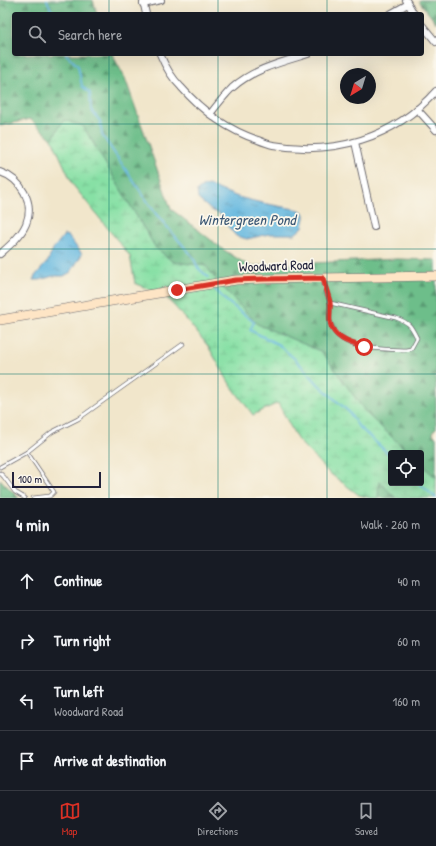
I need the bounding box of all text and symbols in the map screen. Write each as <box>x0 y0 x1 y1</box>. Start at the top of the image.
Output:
search box <box>12 12 424 56</box>
icon: search <box>26 23 48 45</box>
text: Search here <box>58 24 122 45</box>
north arrow <box>340 68 376 104</box>
water label: Wintergreen Pond <box>199 209 298 230</box>
street label: Woodward Road <box>239 254 314 276</box>
route end <box>168 281 186 299</box>
route start <box>355 338 373 356</box>
map controls <box>388 450 424 486</box>
button: locate <box>388 450 424 486</box>
scale bar <box>12 470 101 489</box>
text: 100 m <box>18 472 42 486</box>
text: 4 min <box>16 513 49 536</box>
text: Walk · 260 m <box>361 515 420 533</box>
icon: ahead <box>16 570 38 592</box>
text: Continue <box>54 570 102 591</box>
text: 40 m <box>397 572 420 590</box>
icon: right <box>16 630 38 652</box>
text: Turn right <box>54 630 110 651</box>
text: 60 m <box>397 632 420 650</box>
text: Turn left <box>54 681 104 702</box>
icon: left <box>16 690 38 712</box>
text: 160 m <box>392 692 420 710</box>
text: Woodward Road <box>54 702 123 720</box>
icon: arrive <box>16 750 38 772</box>
text: Arrive at destination <box>54 750 166 771</box>
tab: Map <box>59 800 81 838</box>
tab: Directions <box>198 800 238 838</box>
tab: Saved <box>355 800 377 838</box>

